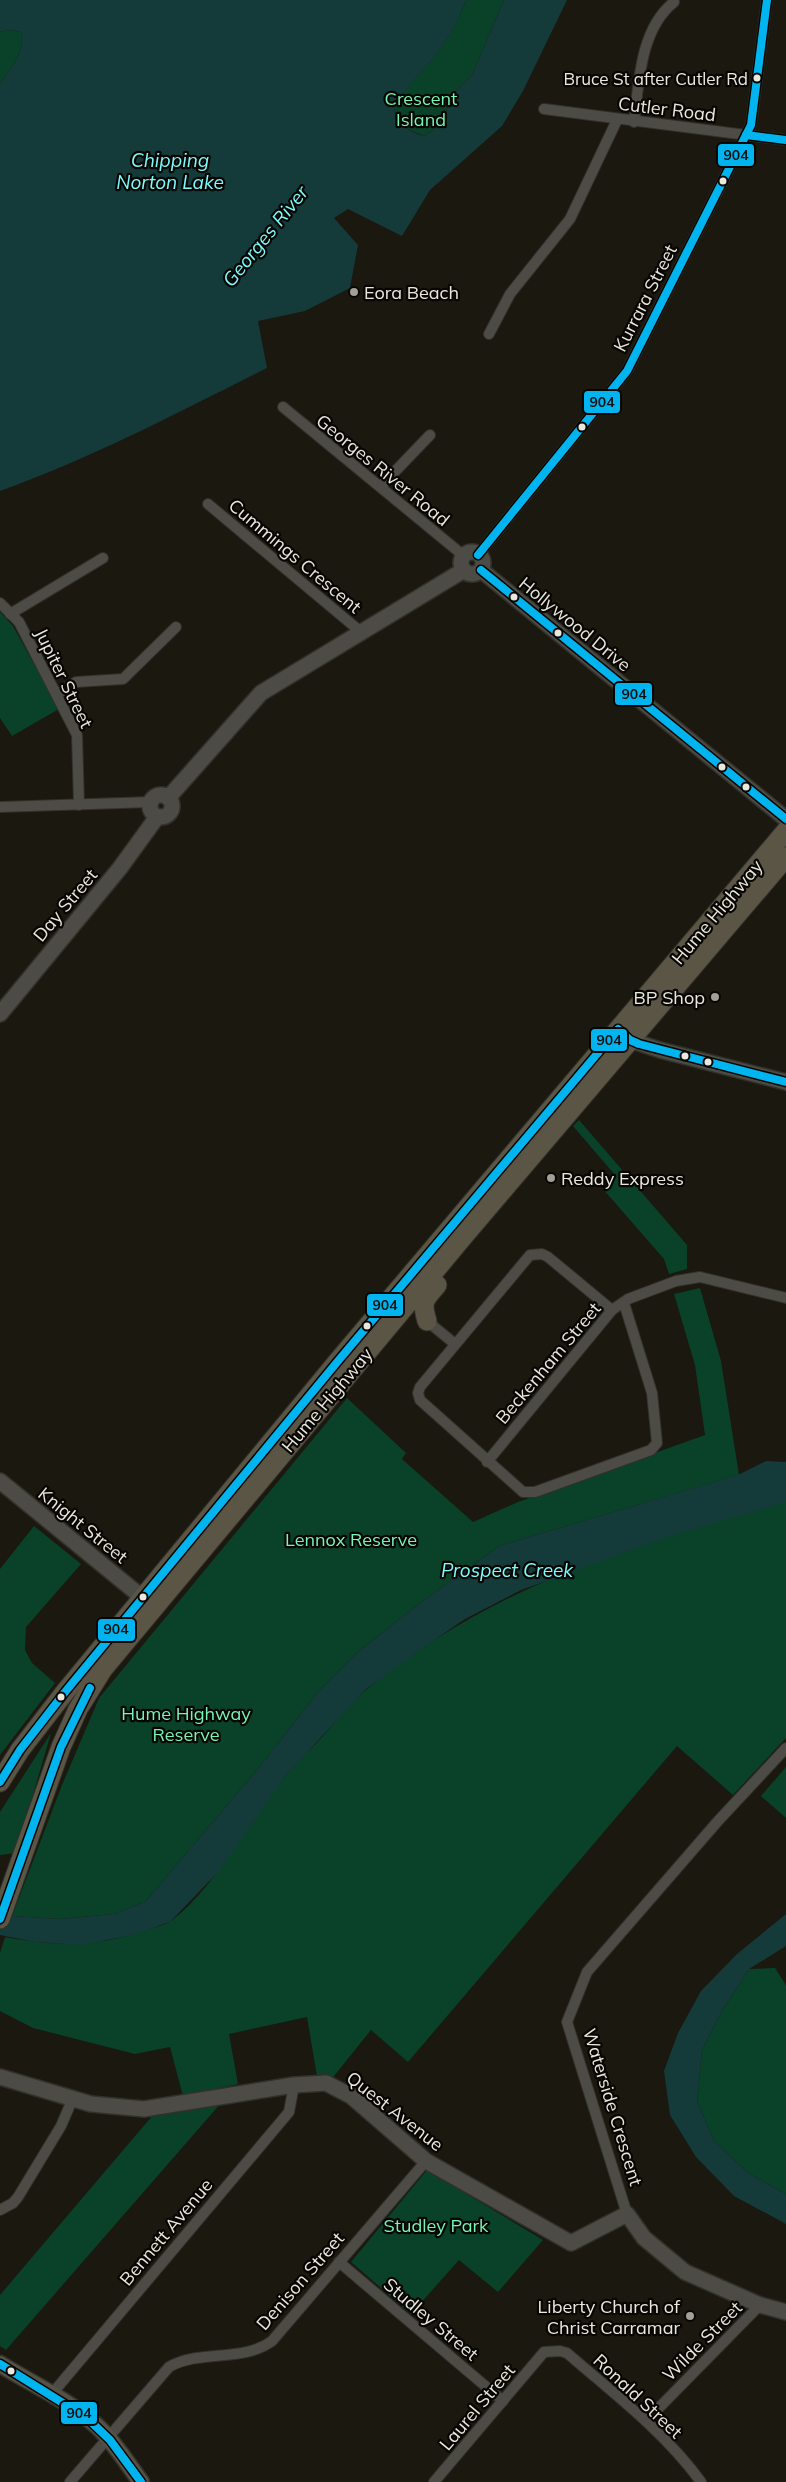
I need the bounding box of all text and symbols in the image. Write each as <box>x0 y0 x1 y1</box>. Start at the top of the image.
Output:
place label: Bruce St after Cutler Rd <box>563 68 748 89</box>
marker: Bruce St after Cutler Rd <box>752 73 762 83</box>
park label: Crescent Island <box>385 87 457 131</box>
street label: Cutler Road <box>617 92 717 126</box>
line badge: 904 <box>717 143 755 167</box>
text: 904 <box>723 146 749 164</box>
water label: Chipping Norton Lake <box>116 148 224 194</box>
unlabelled marker <box>718 176 728 186</box>
water label: Georges River <box>217 180 314 291</box>
street label: Kurrara Street <box>608 241 682 355</box>
place label: Eora Beach <box>364 281 459 304</box>
marker: Eora Beach <box>348 286 360 298</box>
line badge: 904 <box>583 390 621 414</box>
text: 904 <box>589 393 615 411</box>
street label: Georges River Road <box>312 409 454 531</box>
unlabelled marker <box>577 422 587 432</box>
street label: Cummings Crescent <box>224 494 366 618</box>
street label: Hollywood Drive <box>514 572 636 676</box>
unlabelled marker <box>509 592 519 602</box>
street label: Jupiter Street <box>30 624 98 732</box>
unlabelled marker <box>553 628 563 638</box>
line badge: 904 <box>614 682 653 706</box>
text: 904 <box>621 685 647 703</box>
unlabelled marker <box>717 762 727 772</box>
unlabelled marker <box>741 782 751 792</box>
street label: Hume Highway <box>667 855 768 969</box>
street label: Day Street <box>28 864 102 946</box>
place label: BP Shop <box>634 986 705 1009</box>
marker: BP Shop <box>709 991 721 1003</box>
line badge: 904 <box>590 1028 628 1052</box>
text: 904 <box>596 1031 622 1049</box>
unlabelled marker <box>680 1051 690 1061</box>
unlabelled marker <box>703 1057 713 1067</box>
place label: Reddy Express <box>561 1167 684 1190</box>
marker: Reddy Express <box>545 1172 557 1184</box>
line badge: 904 <box>366 1293 404 1317</box>
text: 904 <box>372 1296 398 1314</box>
street label: Beckenham Street <box>490 1297 606 1429</box>
unlabelled marker <box>362 1321 372 1331</box>
street label: Hume Highway <box>277 1343 378 1457</box>
street label: Knight Street <box>34 1482 132 1568</box>
park label: Lennox Reserve <box>285 1528 417 1551</box>
water label: Prospect Creek <box>441 1558 574 1582</box>
unlabelled marker <box>138 1592 148 1602</box>
line badge: 904 <box>97 1618 136 1642</box>
text: 904 <box>103 1620 129 1638</box>
unlabelled marker <box>56 1692 66 1702</box>
park label: Hume Highway Reserve <box>121 1702 251 1746</box>
street label: Waterside Crescent <box>578 2025 648 2189</box>
street label: Quest Avenue <box>342 2066 448 2156</box>
street label: Bennett Avenue <box>115 2174 217 2290</box>
park label: Studley Park <box>384 2214 489 2237</box>
street label: Denison Street <box>251 2227 349 2335</box>
street label: Studley Street <box>379 2273 483 2365</box>
place label: Liberty Church of Christ Carramar <box>538 2295 681 2339</box>
street label: Wilde Street <box>657 2296 747 2386</box>
marker: Liberty Church of Christ Carramar <box>684 2310 696 2322</box>
street label: Ronald Street <box>589 2349 687 2443</box>
street label: Laurel Street <box>434 2359 520 2455</box>
unlabelled marker <box>6 2366 16 2376</box>
line badge: 904 <box>60 2401 98 2425</box>
text: 904 <box>66 2404 92 2422</box>

